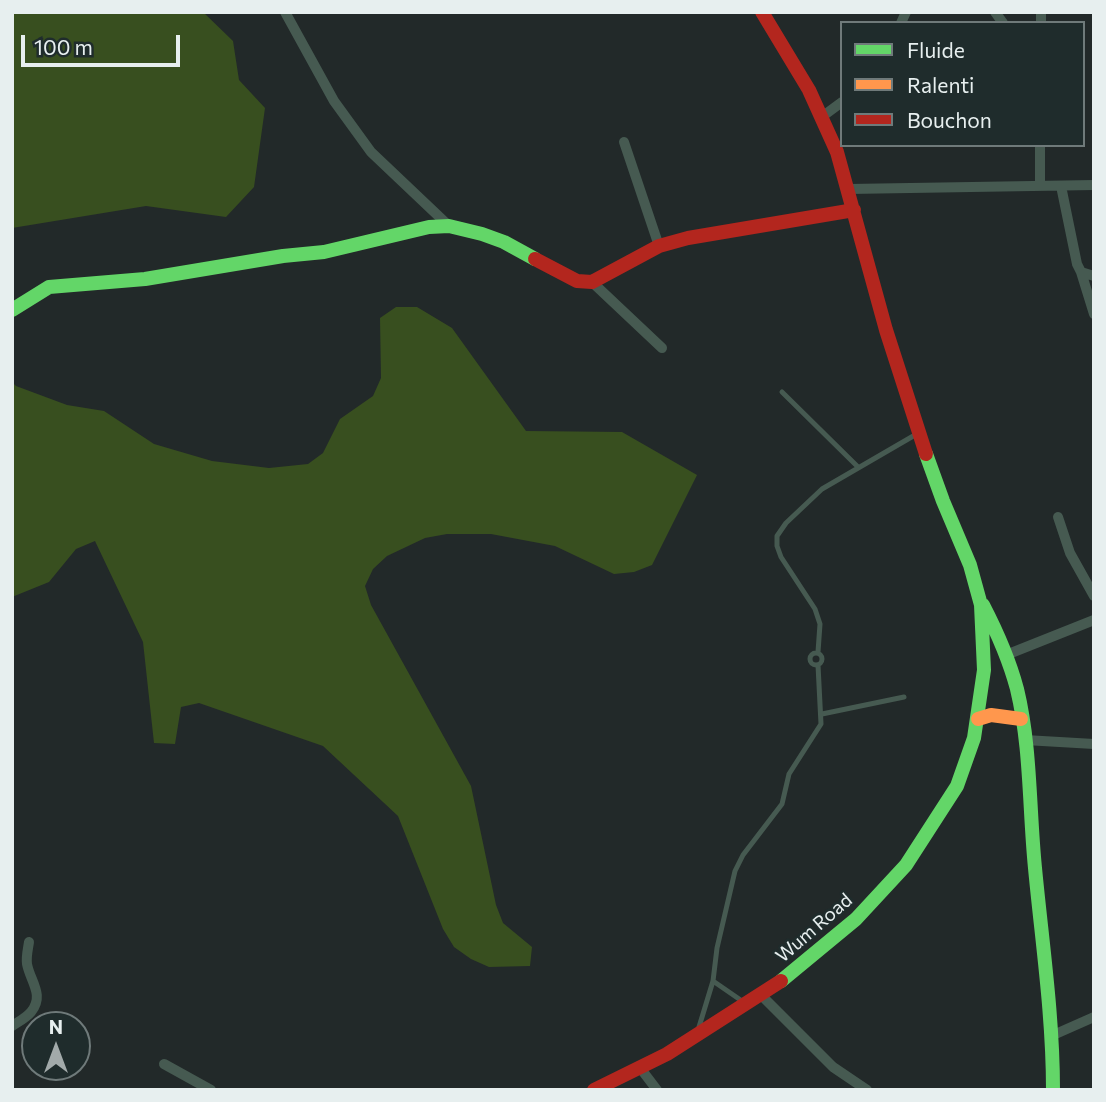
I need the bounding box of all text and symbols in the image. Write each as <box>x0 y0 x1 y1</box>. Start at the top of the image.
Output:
scale bar <box>24 21 184 65</box>
legend <box>840 21 1085 147</box>
text: 100 m <box>34 34 93 59</box>
text: Fluide <box>907 37 965 62</box>
text: Ralenti <box>907 72 974 97</box>
text: Bouchon <box>907 107 992 132</box>
street label: Wum Road <box>771 889 857 967</box>
north arrow <box>21 1011 91 1081</box>
text: N <box>49 1015 63 1038</box>

